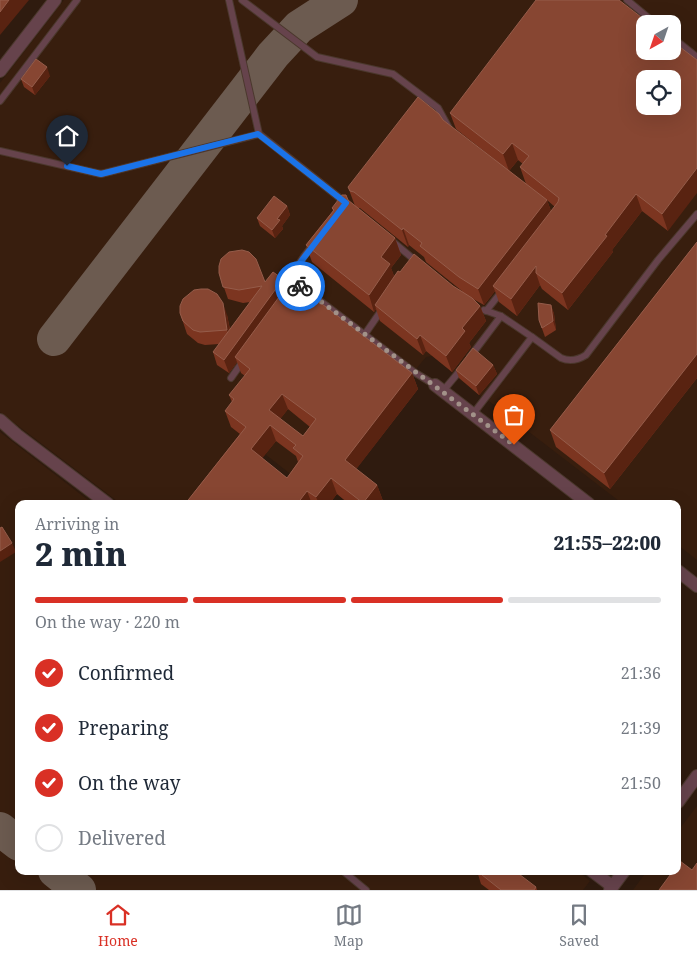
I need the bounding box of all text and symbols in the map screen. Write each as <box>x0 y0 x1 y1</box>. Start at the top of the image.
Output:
north arrow <box>636 15 681 60</box>
map controls <box>636 15 681 115</box>
button: locate <box>636 70 681 115</box>
pin <box>46 115 88 166</box>
icon: home <box>53 122 81 150</box>
courier <box>275 261 325 311</box>
icon: bike <box>286 272 314 300</box>
pin <box>493 394 535 445</box>
icon: bag <box>500 401 528 429</box>
text: Arriving in <box>35 513 119 535</box>
text: 21:55–22:00 <box>553 530 661 556</box>
text: 2 min <box>35 532 127 575</box>
text: On the way · 220 m <box>35 611 180 633</box>
icon: check <box>35 659 63 687</box>
text: Confirmed <box>78 660 174 686</box>
text: 21:36 <box>621 662 661 684</box>
icon: check <box>35 714 63 742</box>
text: Preparing <box>78 715 168 741</box>
text: 21:39 <box>621 717 661 739</box>
icon: check <box>35 769 63 797</box>
text: On the way <box>78 770 181 796</box>
text: 21:50 <box>621 772 661 794</box>
text: Delivered <box>78 825 166 851</box>
tab: Home <box>98 901 138 950</box>
tab: Map <box>334 901 363 950</box>
tab: Saved <box>559 901 599 950</box>

